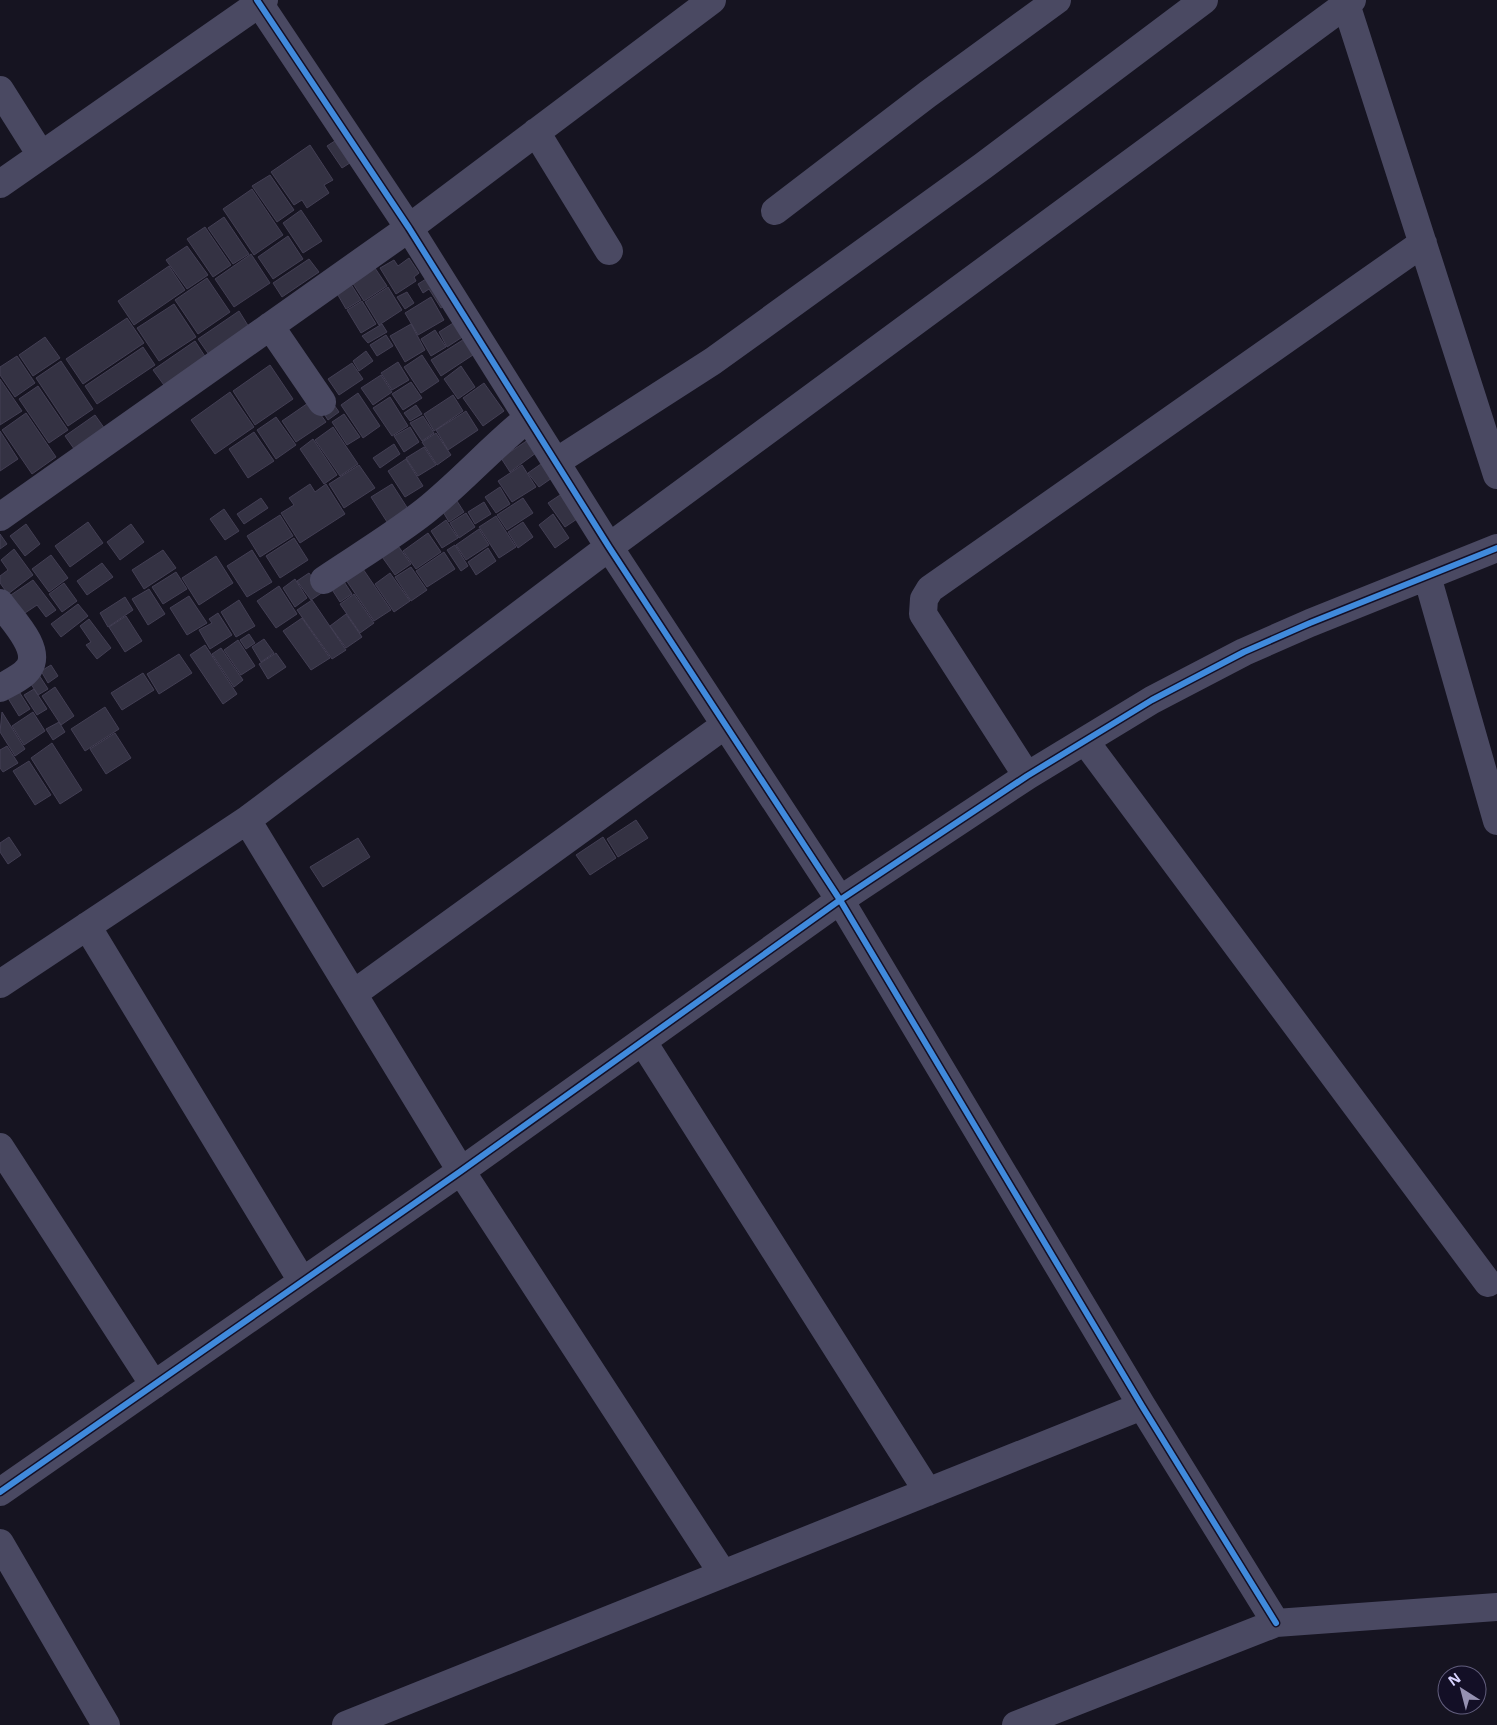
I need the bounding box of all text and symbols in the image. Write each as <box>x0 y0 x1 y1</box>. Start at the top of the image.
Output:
north arrow <box>1437 1665 1487 1715</box>
text: N <box>1444 1668 1464 1690</box>

